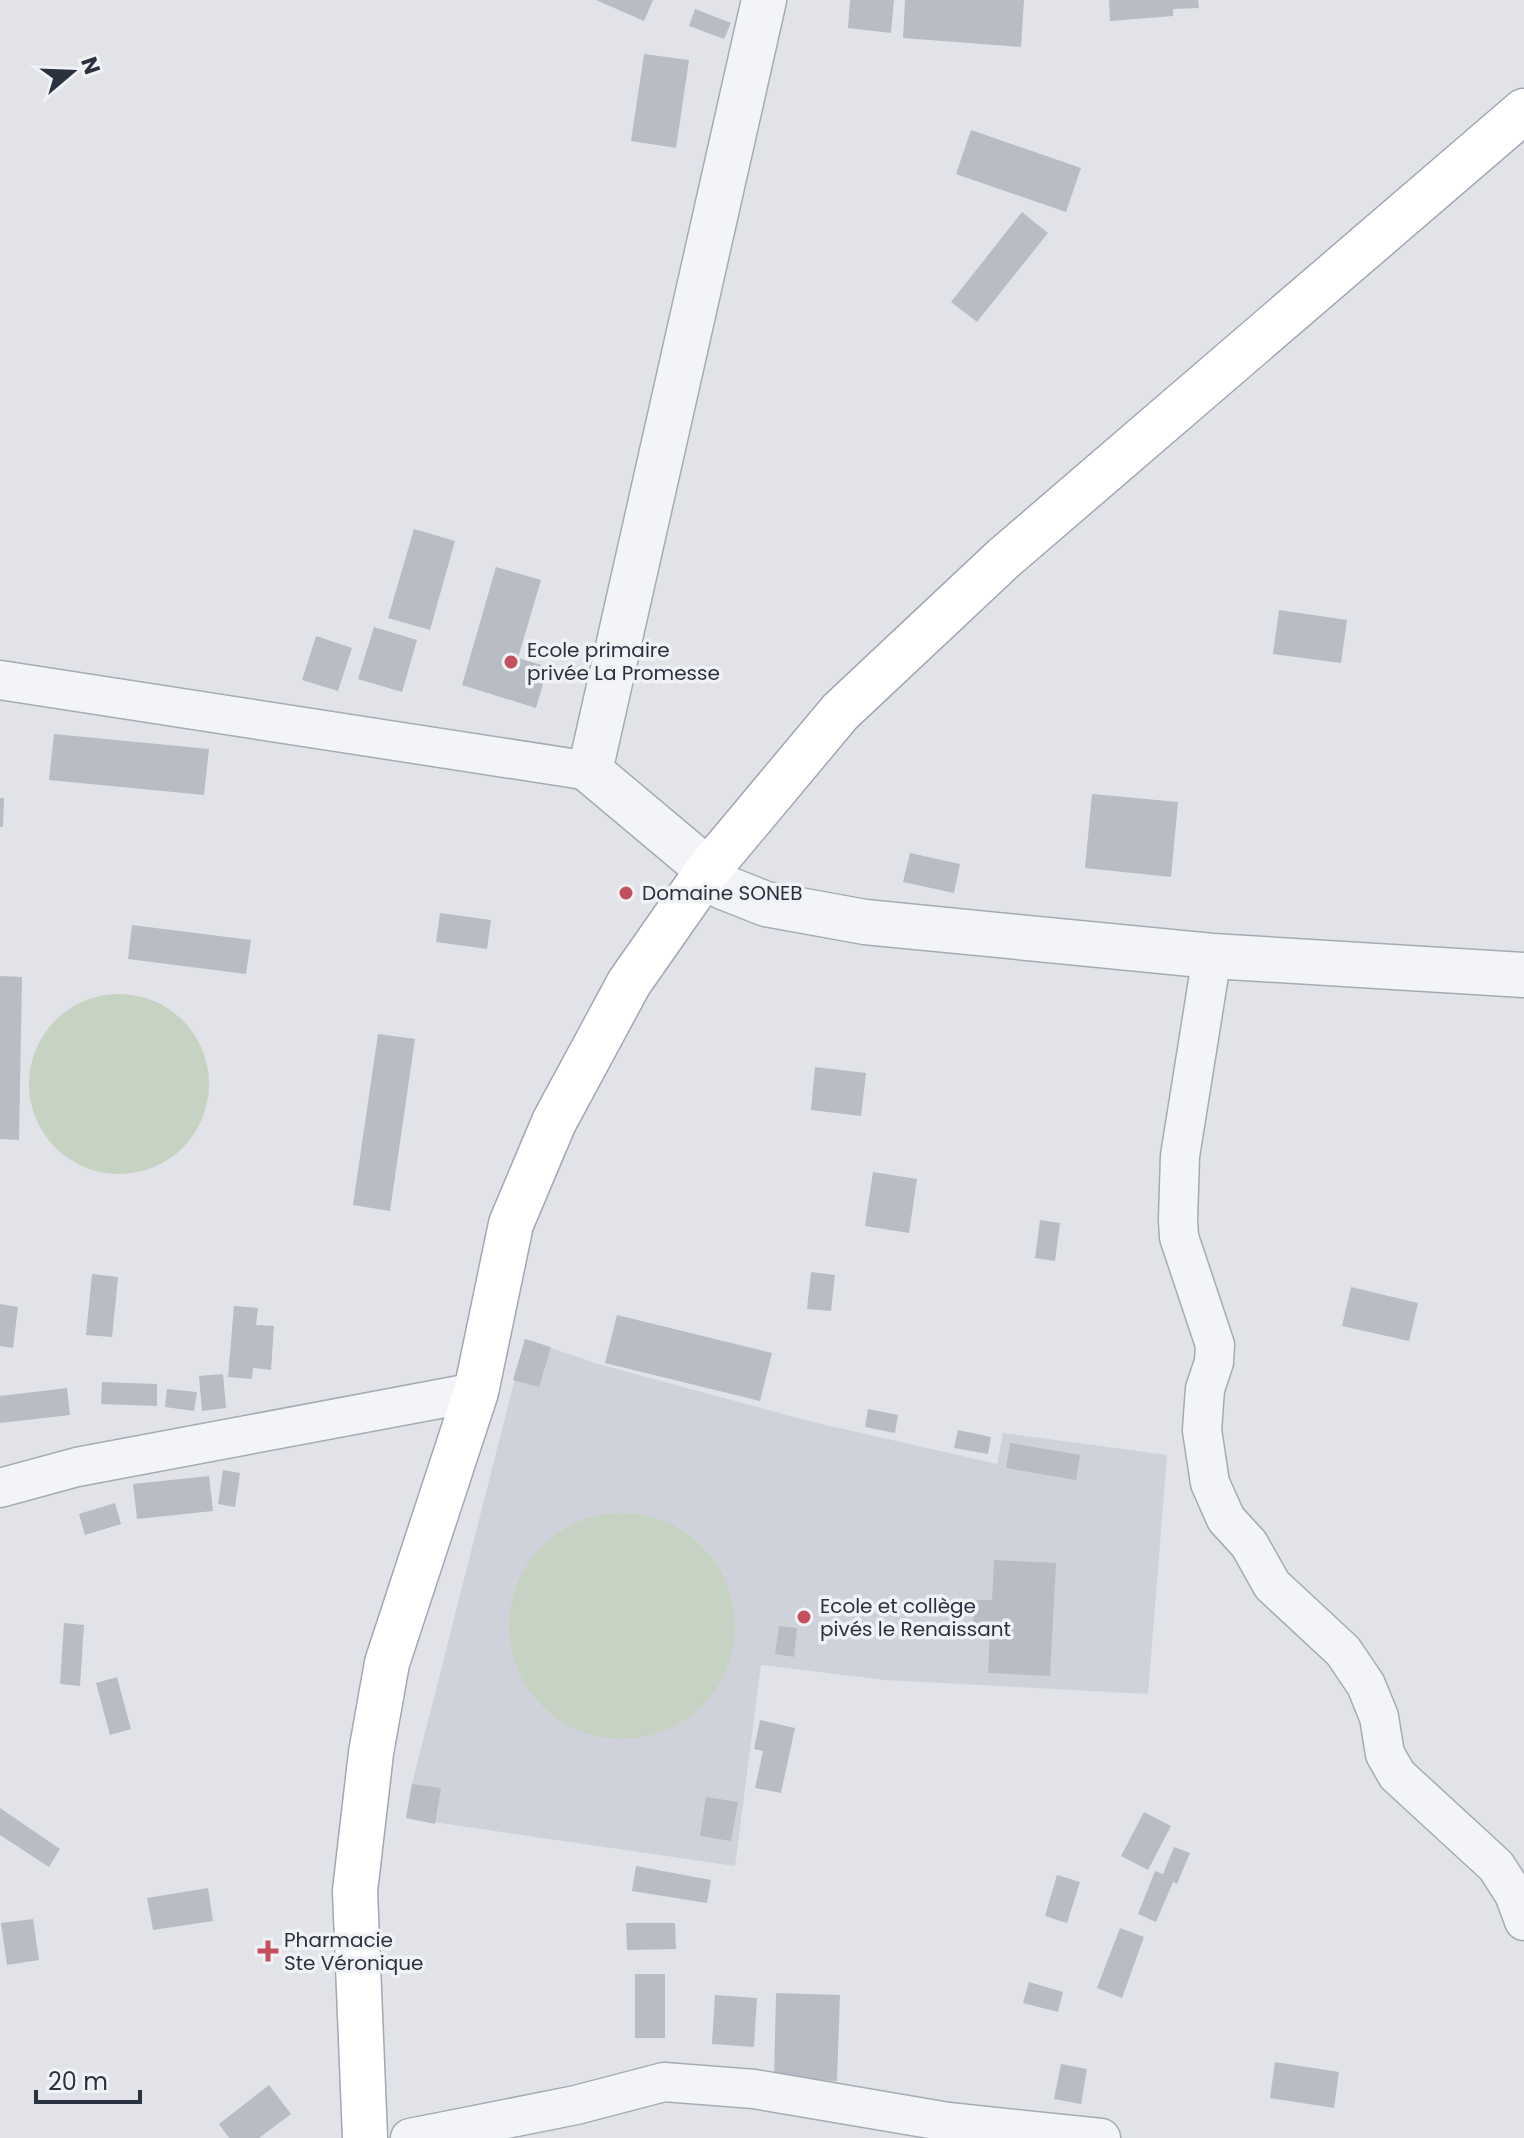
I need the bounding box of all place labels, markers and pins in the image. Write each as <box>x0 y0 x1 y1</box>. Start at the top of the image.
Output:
place label: Ecole primaire privée La Promesse <box>527 636 720 687</box>
marker: Ecole primaire privée La Promesse <box>502 653 520 671</box>
place label: Domaine SONEB <box>642 879 803 907</box>
marker: Domaine SONEB <box>617 884 635 902</box>
place label: Ecole et collège pivés le Renaissant <box>820 1592 1011 1643</box>
marker: Ecole et collège pivés le Renaissant <box>795 1608 813 1626</box>
place label: Pharmacie Ste Véronique <box>284 1926 423 1977</box>
marker: Pharmacie Ste Véronique <box>259 1942 277 1960</box>

